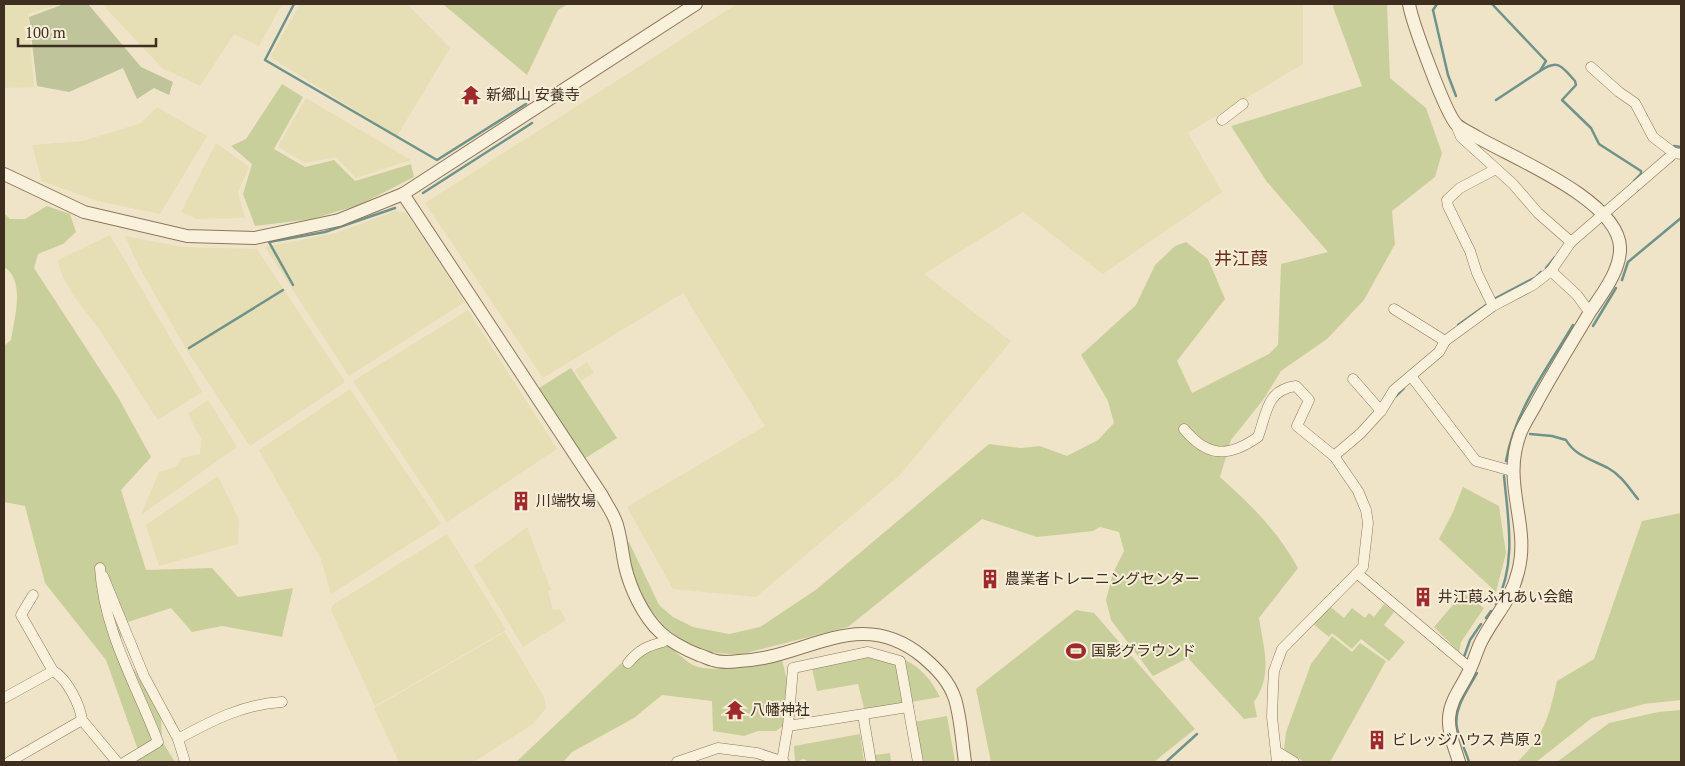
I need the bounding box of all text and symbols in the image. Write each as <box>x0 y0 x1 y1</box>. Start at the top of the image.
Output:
scale bar <box>18 15 155 47</box>
text: 100 m <box>25 22 66 42</box>
temple icon: 新郷山 安養寺 <box>460 84 482 106</box>
place label: 新郷山 安養寺 <box>486 84 580 104</box>
district label: 井江葭 <box>1214 246 1268 270</box>
building icon: 川端牧場 <box>510 490 532 512</box>
place label: 川端牧場 <box>536 490 596 510</box>
building icon: 農業者トレーニングセンター <box>979 568 1001 590</box>
place label: 農業者トレーニングセンター <box>1005 568 1200 588</box>
building icon: 井江葭ふれあい会館 <box>1412 586 1434 608</box>
place label: 井江葭ふれあい会館 <box>1438 586 1573 606</box>
sports icon: 国影グラウンド <box>1065 640 1087 662</box>
place label: 国影グラウンド <box>1091 640 1196 660</box>
temple icon: 八幡神社 <box>724 699 746 721</box>
place label: 八幡神社 <box>750 699 810 719</box>
building icon: ビレッジハウス 芦原 2 <box>1366 729 1388 751</box>
place label: ビレッジハウス 芦原 2 <box>1392 729 1541 749</box>

